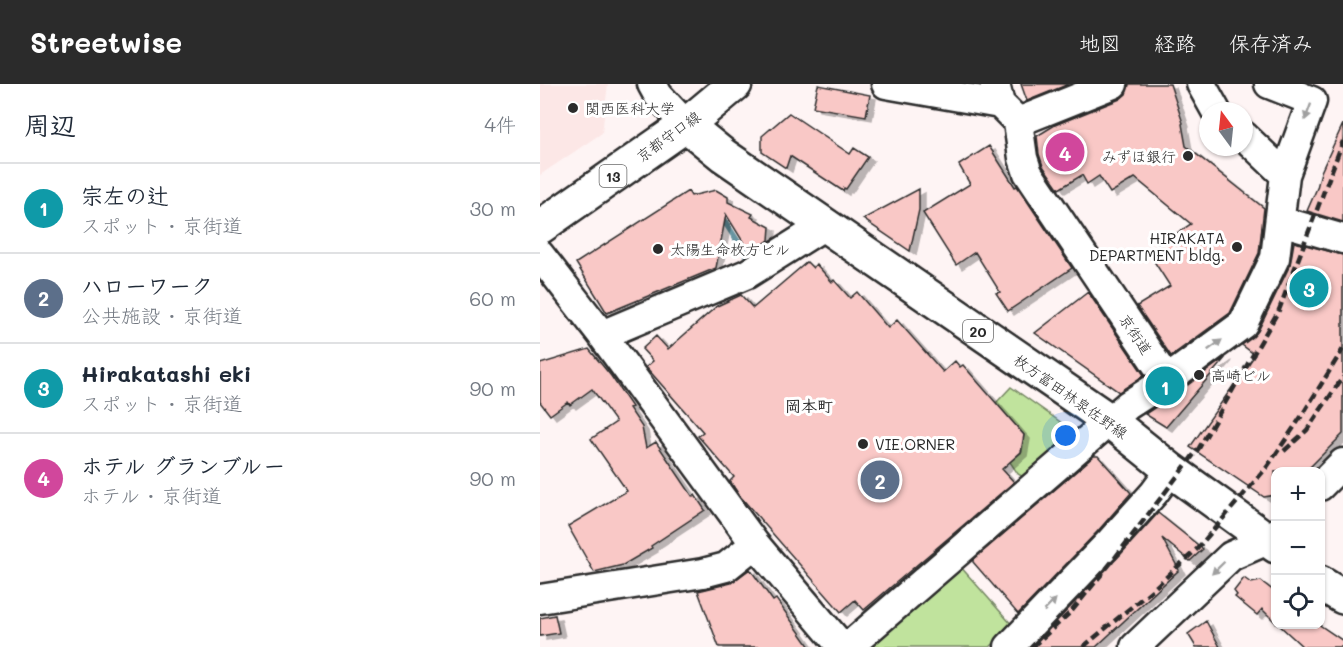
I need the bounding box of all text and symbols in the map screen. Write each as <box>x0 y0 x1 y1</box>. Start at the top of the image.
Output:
text: Streetwise <box>30 24 182 60</box>
text: 地図 <box>1079 29 1121 56</box>
text: 経路 <box>1154 29 1196 56</box>
text: 保存済み <box>1229 29 1313 56</box>
place label: 関西医科大学 <box>585 98 675 118</box>
marker: 関西医科大学 <box>566 101 580 115</box>
north arrow <box>1199 102 1253 156</box>
one-way arrow <box>1302 104 1312 122</box>
street label: 京都守口線 <box>632 106 704 166</box>
text: 周辺 <box>24 108 76 142</box>
text: 4件 <box>484 111 516 137</box>
pin: 4 <box>1046 130 1084 174</box>
place label: みずほ銀行 <box>1102 146 1176 166</box>
marker: みずほ銀行 <box>1181 149 1195 163</box>
road number: 13 <box>600 165 626 187</box>
text: 宗左の辻 <box>81 181 169 210</box>
text: 1 <box>39 195 48 221</box>
text: 30 m <box>470 195 516 221</box>
text: スポット · 京街道 <box>81 212 243 238</box>
place label: HIRAKATA DEPARTMENT bldg. <box>1089 228 1225 265</box>
place label: 太陽生命枚方ビル <box>670 239 790 259</box>
marker: HIRAKATA DEPARTMENT bldg. <box>1230 240 1244 254</box>
marker: 太陽生命枚方ビル <box>651 242 665 256</box>
pin: 3 <box>1290 266 1328 310</box>
text: ハローワーク <box>81 271 213 300</box>
text: 2 <box>38 285 49 311</box>
text: 60 m <box>469 285 516 311</box>
text: 公共施設 · 京街道 <box>81 302 243 328</box>
street label: 京街道 <box>1115 310 1157 358</box>
road number: 20 <box>963 320 993 342</box>
one-way arrow <box>1206 339 1222 351</box>
street label: 枚方富田林泉佐野線 <box>1010 349 1132 443</box>
text: Hirakatashi eki <box>81 359 251 388</box>
pin: 1 <box>1146 364 1184 408</box>
place label: 高崎ビル <box>1211 365 1271 385</box>
marker: 高崎ビル <box>1192 368 1206 382</box>
text: 3 <box>38 375 50 401</box>
text: 90 m <box>470 375 516 401</box>
text: スポット · 京街道 <box>81 390 243 416</box>
district label: 岡本町 <box>785 395 833 416</box>
your location <box>1051 421 1080 450</box>
place label: VIE.ORNER <box>875 434 955 454</box>
marker: VIE.ORNER <box>856 437 870 451</box>
text: ホテル グランブルー <box>81 451 285 480</box>
pin: 2 <box>860 458 900 502</box>
text: 4 <box>37 465 50 491</box>
text: 90 m <box>470 465 516 491</box>
map controls <box>1271 467 1325 629</box>
button: + <box>1271 467 1325 521</box>
text: ホテル · 京街道 <box>81 482 222 508</box>
button: − <box>1271 521 1325 575</box>
one-way arrow <box>1211 561 1226 574</box>
button: locate <box>1271 575 1325 629</box>
one-way arrow <box>1042 598 1056 612</box>

